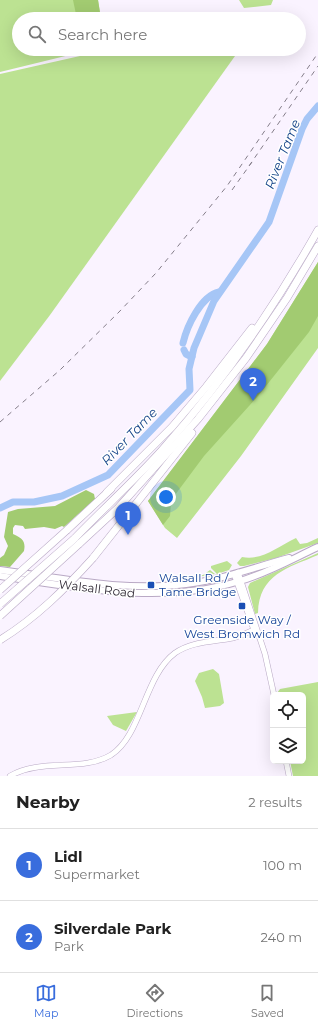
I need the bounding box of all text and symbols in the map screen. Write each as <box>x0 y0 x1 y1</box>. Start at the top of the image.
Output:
search box <box>12 12 306 56</box>
icon: search <box>26 23 48 45</box>
text: Search here <box>58 25 147 44</box>
water label: River Tame <box>261 117 303 191</box>
pin: 2 <box>240 368 266 401</box>
water label: River Tame <box>98 404 160 468</box>
your location <box>156 487 176 507</box>
pin: 1 <box>115 502 141 535</box>
place label: Walsall Rd / Tame Bridge <box>159 570 236 599</box>
street label: Walsall Road <box>58 576 136 601</box>
marker: Walsall Rd / Tame Bridge <box>146 580 156 590</box>
marker: Greenside Way / West Bromwich Rd <box>237 601 247 611</box>
place label: Greenside Way / West Bromwich Rd <box>184 612 300 641</box>
map controls <box>270 692 306 764</box>
button: locate <box>270 692 306 728</box>
button: layers <box>270 728 306 764</box>
text: Nearby <box>16 792 80 812</box>
text: 2 results <box>248 794 302 810</box>
text: Lidl <box>54 847 82 866</box>
text: 1 <box>26 857 32 873</box>
text: 100 m <box>263 857 302 873</box>
text: Supermarket <box>54 866 140 882</box>
text: Silverdale Park <box>54 919 171 938</box>
text: 2 <box>25 929 33 945</box>
text: 240 m <box>261 929 302 945</box>
text: Park <box>54 938 84 954</box>
tab: Map <box>34 982 58 1020</box>
tab: Directions <box>127 982 183 1020</box>
tab: Saved <box>251 982 284 1020</box>

